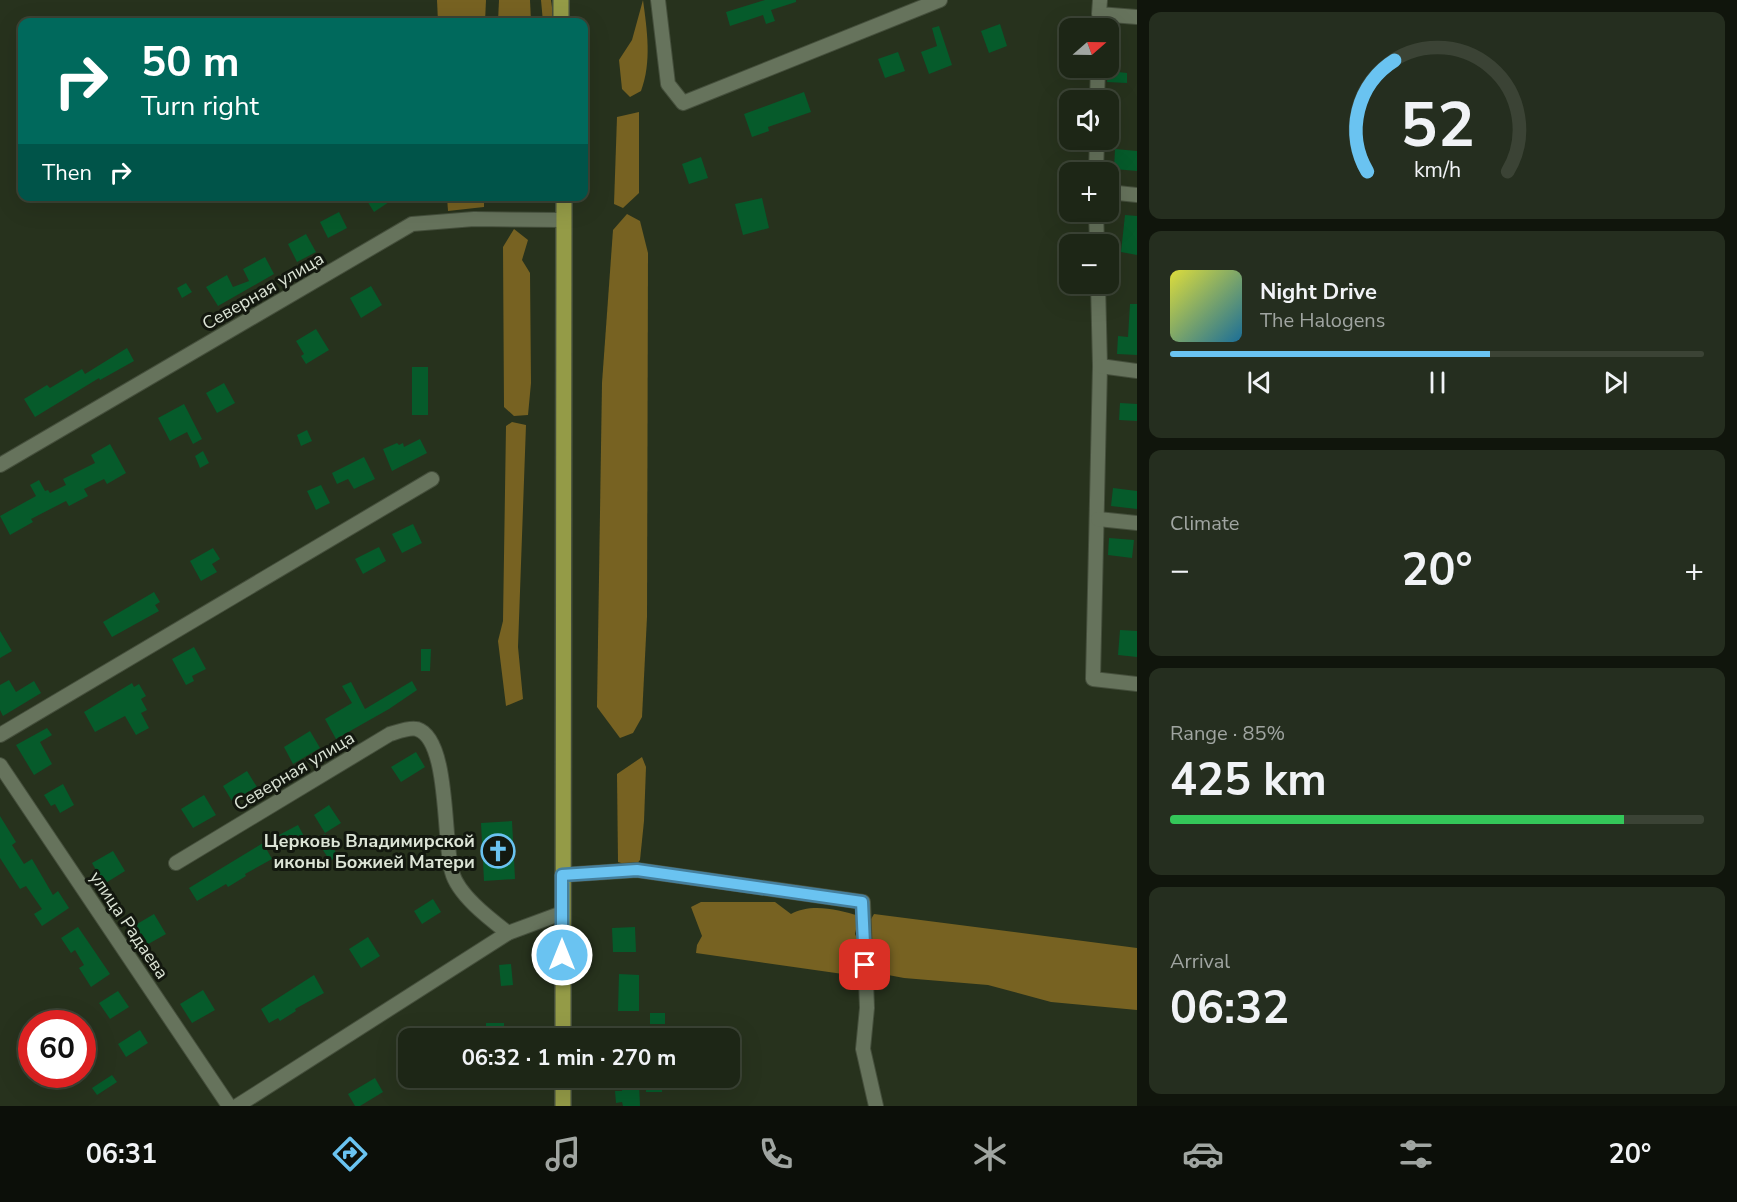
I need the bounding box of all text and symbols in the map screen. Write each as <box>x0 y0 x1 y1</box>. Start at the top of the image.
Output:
north arrow <box>1059 18 1119 78</box>
map controls <box>1059 18 1119 294</box>
text: 50 m <box>141 34 240 91</box>
icon: right <box>42 42 120 120</box>
text: 52 <box>1400 84 1474 169</box>
text: Turn right <box>141 88 259 125</box>
button: sound <box>1059 90 1119 150</box>
icon: right <box>104 156 137 189</box>
text: km/h <box>1413 156 1461 186</box>
text: Then <box>42 158 92 188</box>
button: + <box>1059 162 1119 222</box>
button: − <box>1059 234 1119 294</box>
street label: Северная улица <box>198 246 328 336</box>
text: Night Drive <box>1260 277 1377 307</box>
text: The Halogens <box>1260 307 1385 334</box>
icon: previous <box>1243 366 1276 399</box>
icon: pause <box>1421 366 1454 399</box>
icon: next <box>1599 366 1632 399</box>
text: Climate <box>1170 510 1239 537</box>
text: 20° <box>1401 540 1473 601</box>
text: − <box>1170 548 1190 593</box>
text: + <box>1684 548 1704 593</box>
text: Range · 85% <box>1170 720 1285 747</box>
street label: Северная улица <box>229 725 359 817</box>
text: 425 km <box>1170 750 1327 811</box>
place label: Церковь Владимирской иконы Божией Матери <box>264 829 475 874</box>
church icon: Церковь Владимирской иконы Божией Матери <box>480 833 516 869</box>
street label: улица Радаева <box>84 866 174 984</box>
position arrow <box>530 923 594 987</box>
pin <box>839 939 890 990</box>
icon: arrive <box>848 948 881 981</box>
text: Arrival <box>1170 948 1230 975</box>
text: 06:32 <box>1170 978 1289 1039</box>
speed limit sign: 60 <box>18 1010 96 1088</box>
text: 06:32 · 1 min · 270 m <box>462 1043 676 1073</box>
icon: directions <box>329 1133 371 1175</box>
icon: music <box>542 1133 584 1175</box>
icon: phone <box>755 1133 797 1175</box>
icon: climate <box>969 1133 1011 1175</box>
icon: car <box>1182 1133 1224 1175</box>
icon: filters <box>1395 1133 1437 1175</box>
text: 06:31 <box>86 1136 157 1173</box>
text: 20° <box>1609 1136 1651 1173</box>

